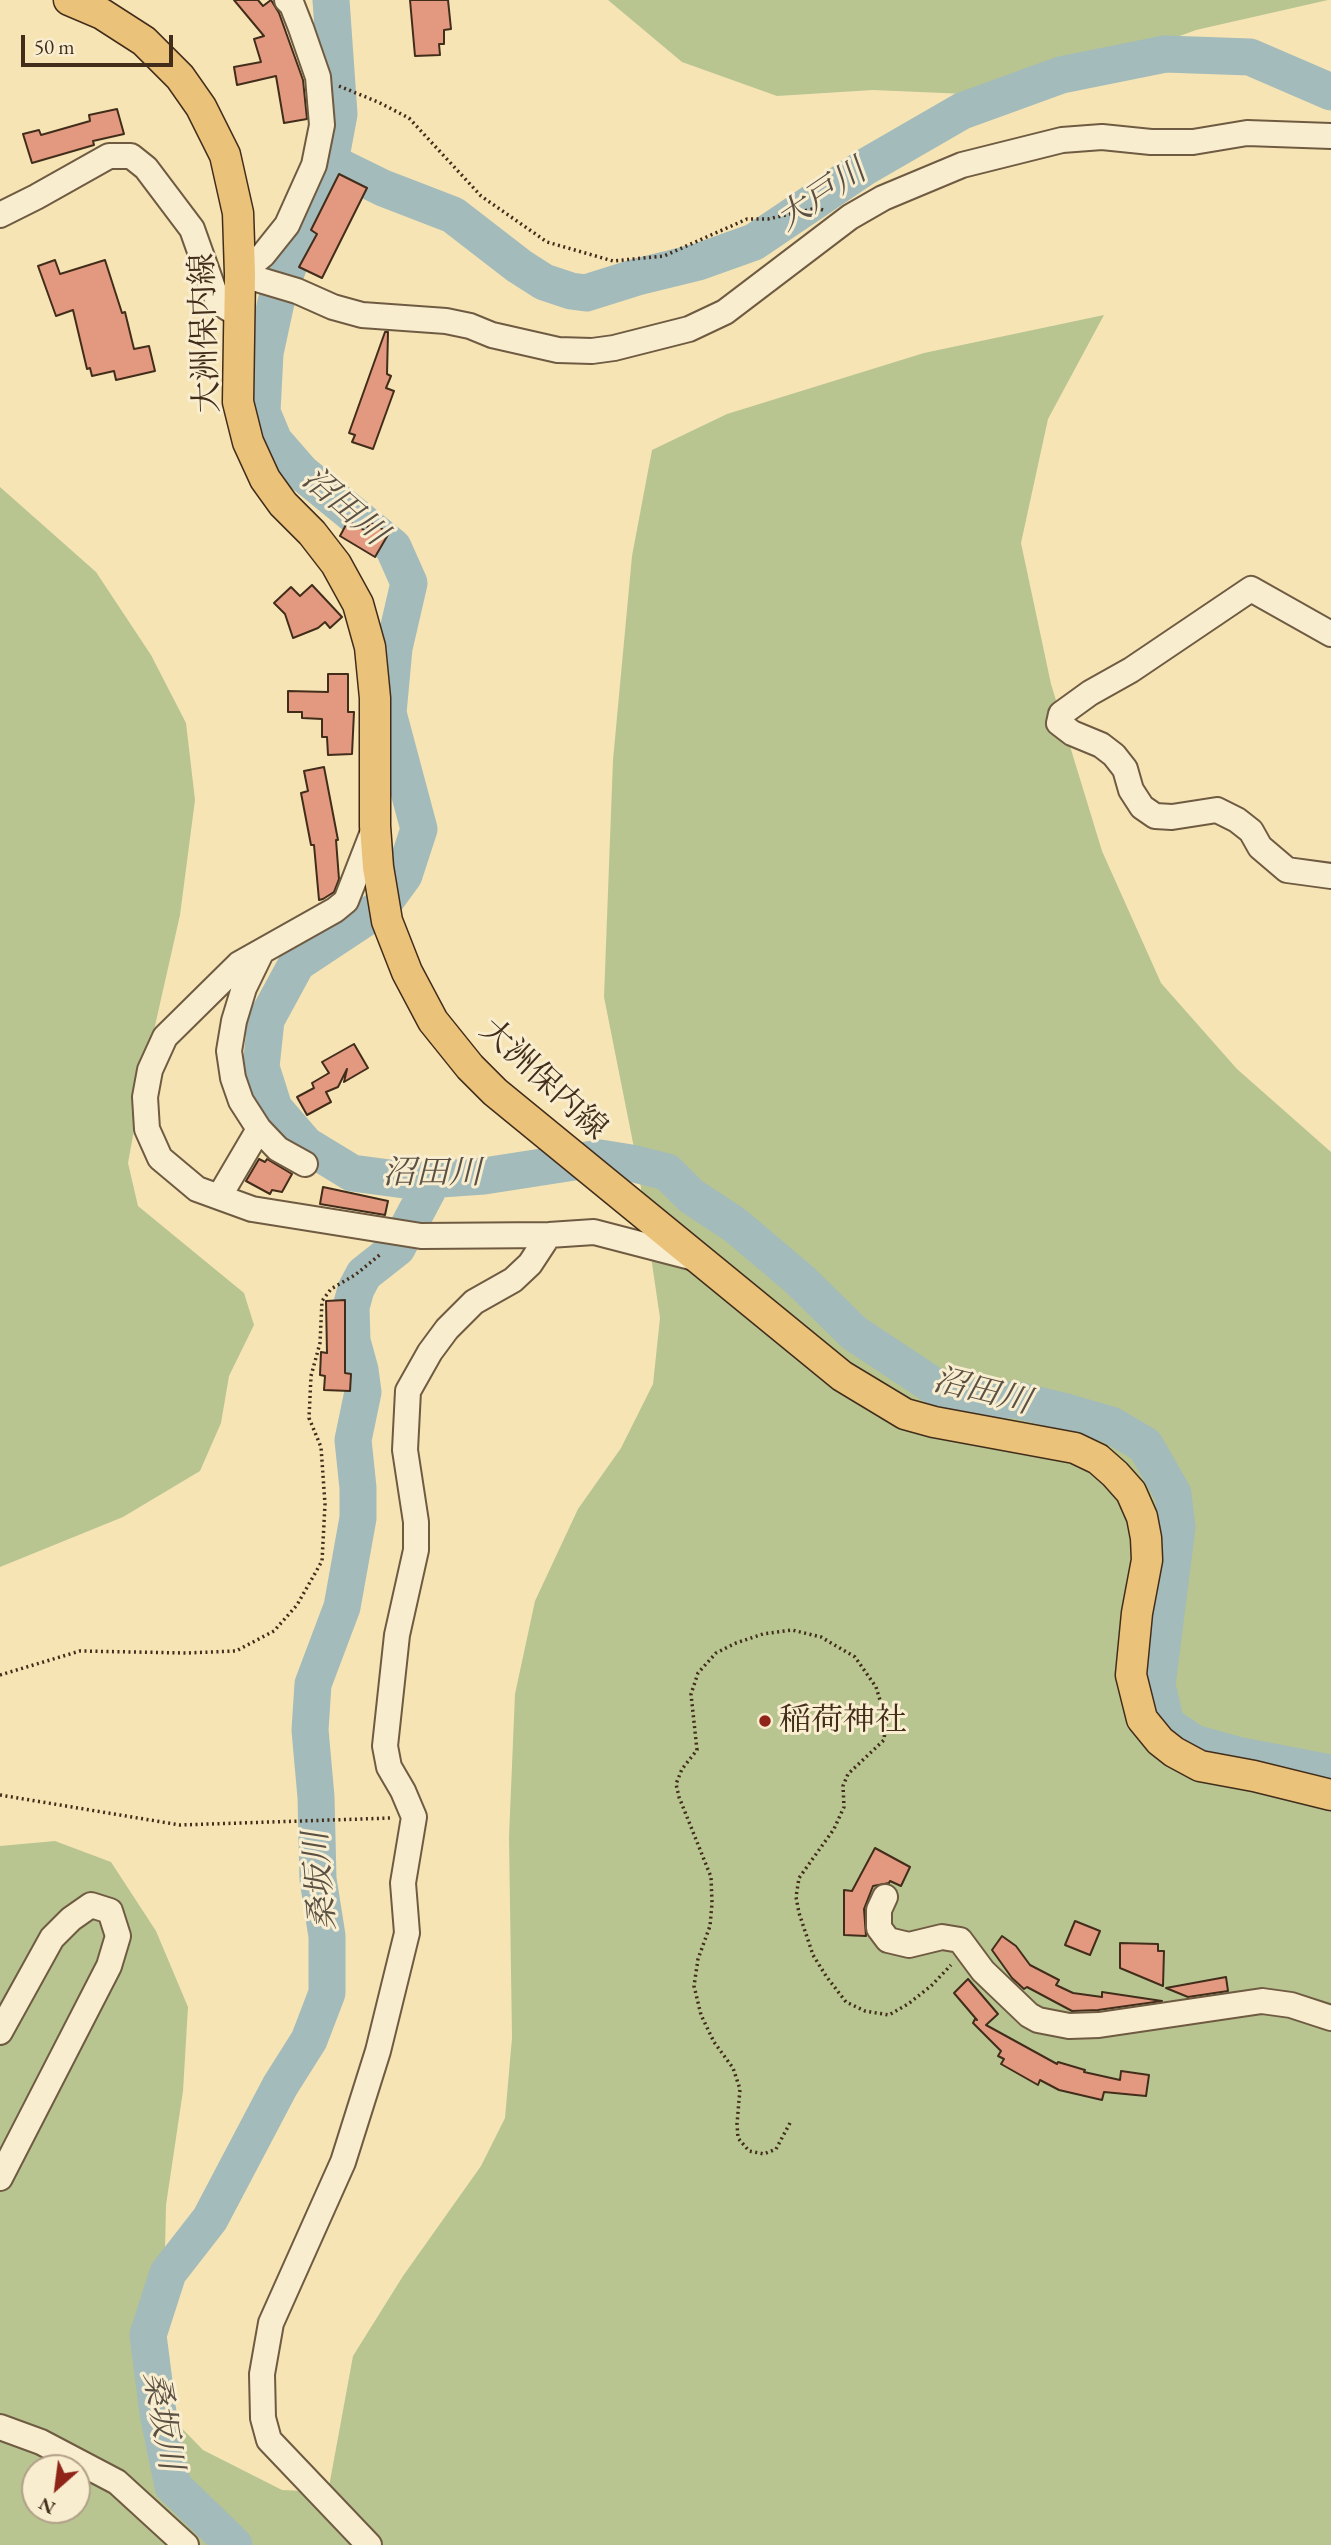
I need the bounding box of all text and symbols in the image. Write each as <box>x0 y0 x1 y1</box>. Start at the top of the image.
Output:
scale bar <box>24 21 177 65</box>
text: 50 m <box>34 33 75 60</box>
water label: 大戸川 <box>770 152 874 240</box>
street label: 大洲保内線 <box>184 252 228 414</box>
water label: 沼田川 <box>294 460 394 554</box>
street label: 大洲保内線 <box>471 1011 615 1149</box>
water label: 沼田川 <box>383 1154 481 1194</box>
water label: 沼田川 <box>929 1361 1035 1423</box>
place label: 稲荷神社 <box>779 1702 907 1740</box>
marker: 稲荷神社 <box>757 1713 773 1729</box>
water label: 桑坂川 <box>297 1830 345 1932</box>
water label: 桑坂川 <box>134 2369 190 2473</box>
north arrow <box>21 2454 91 2524</box>
text: N <box>34 2492 60 2521</box>

